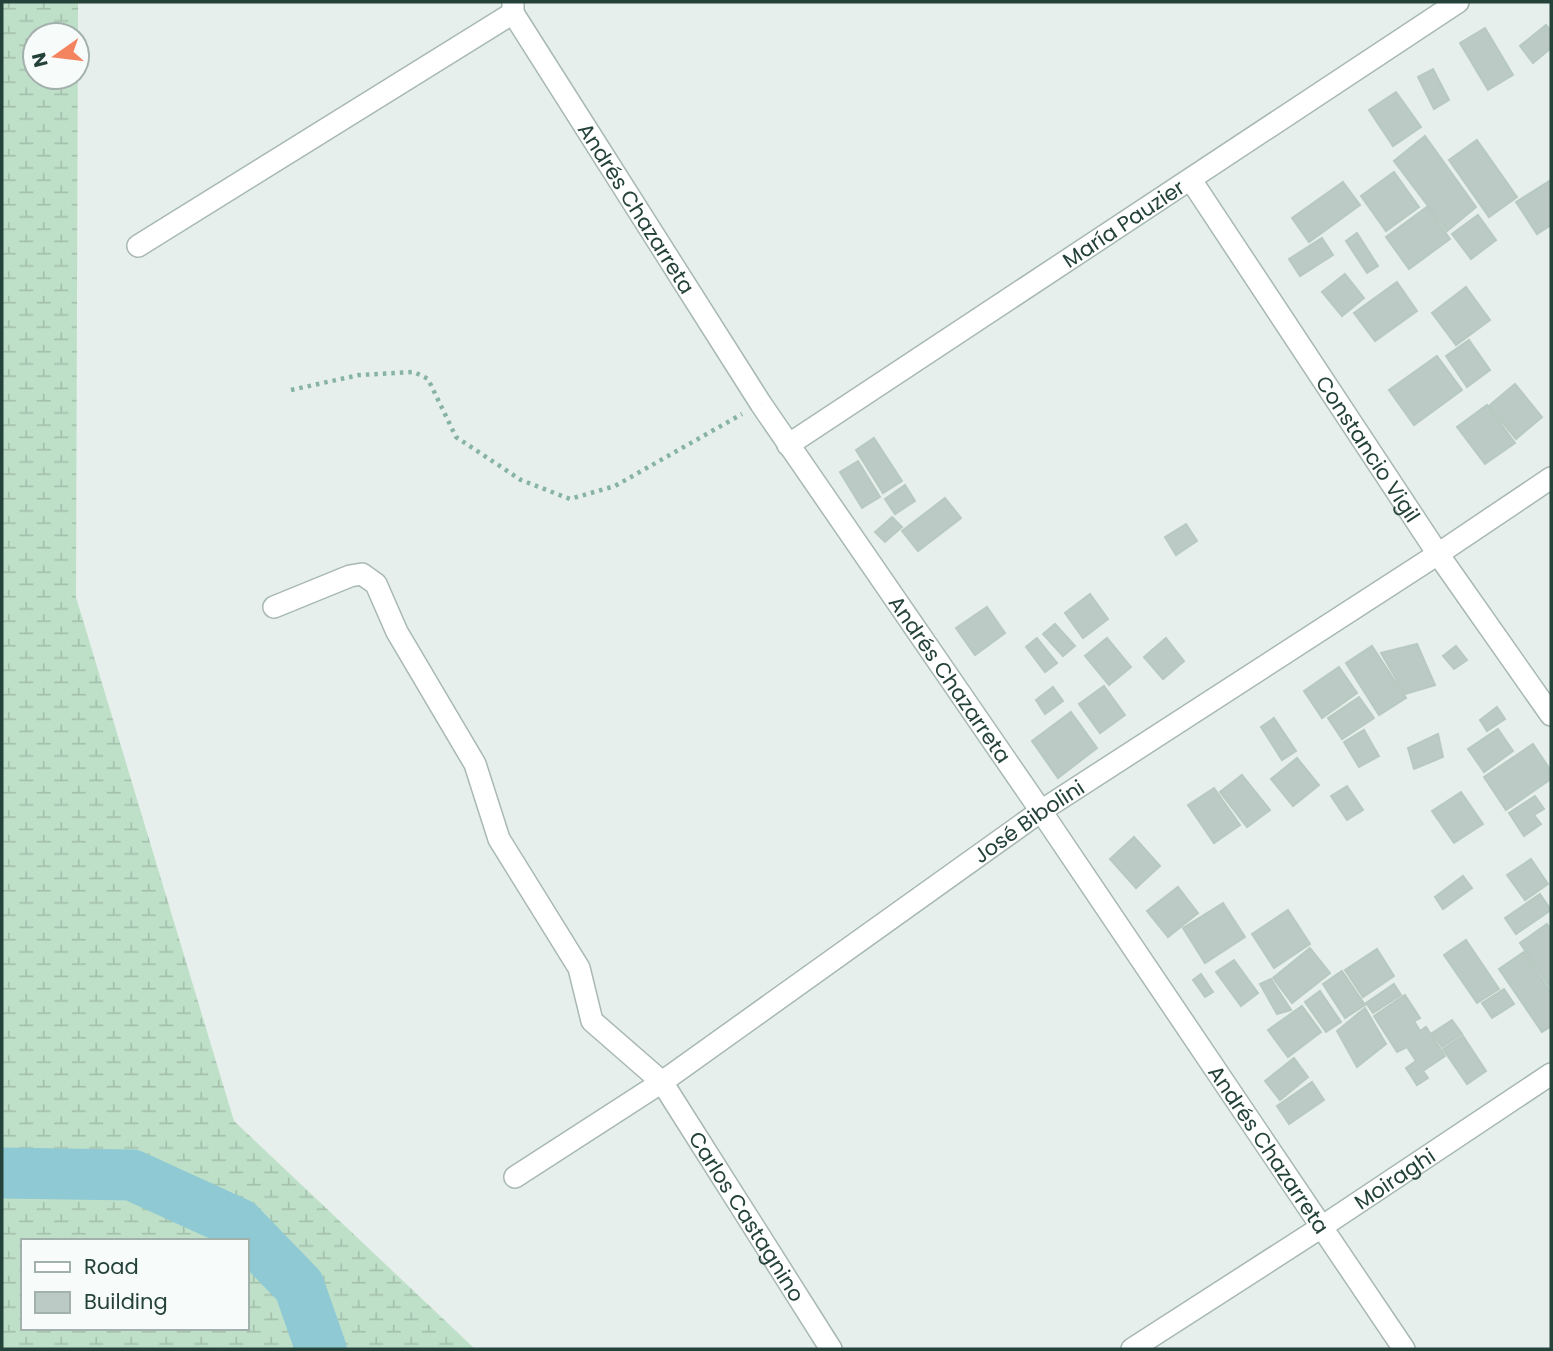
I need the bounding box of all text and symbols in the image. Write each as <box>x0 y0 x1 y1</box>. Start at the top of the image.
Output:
north arrow <box>21 21 91 91</box>
text: N <box>25 50 55 70</box>
street label: Andrés Chazarreta <box>572 117 702 299</box>
street label: María Pauzier <box>1057 172 1190 274</box>
street label: Constancio Vigil <box>1309 370 1427 528</box>
street label: Andrés Chazarreta <box>882 590 1018 769</box>
street label: José Bibolini <box>967 772 1090 870</box>
street label: Andrés Chazarreta <box>1202 1059 1336 1239</box>
street label: Carlos Castagnino <box>682 1125 812 1307</box>
street label: Moiraghi <box>1348 1141 1441 1216</box>
legend <box>21 1239 248 1330</box>
text: Road <box>84 1252 139 1281</box>
text: Building <box>84 1287 168 1316</box>

